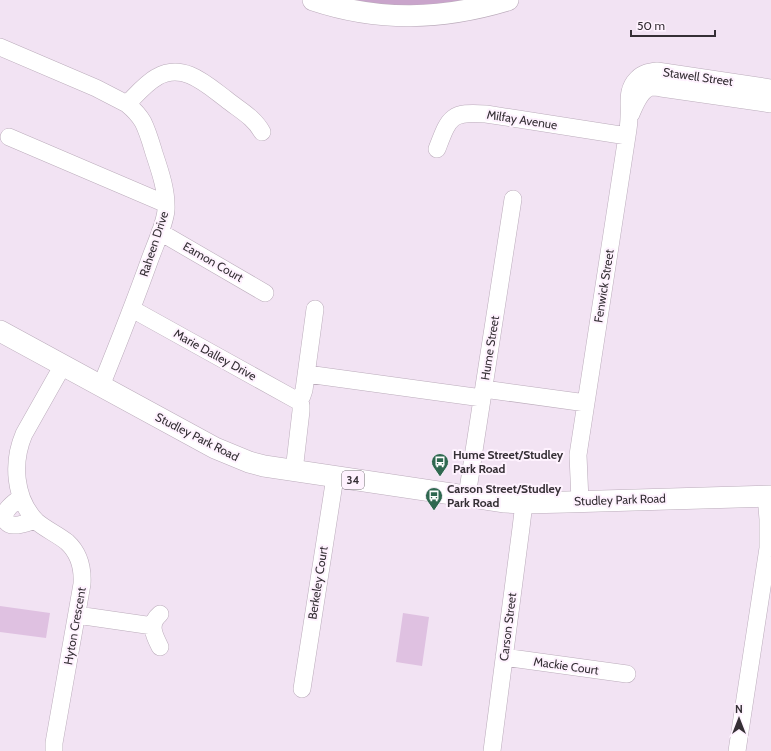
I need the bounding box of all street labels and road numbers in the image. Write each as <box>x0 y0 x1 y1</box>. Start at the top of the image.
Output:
street label: Stawell Street <box>662 64 734 89</box>
street label: Milfay Avenue <box>486 107 558 132</box>
street label: Raheen Drive <box>136 209 171 279</box>
street label: Eamon Court <box>181 238 246 285</box>
street label: Fenwick Street <box>590 248 617 324</box>
street label: Hume Street <box>477 315 502 381</box>
street label: Marie Dalley Drive <box>171 326 259 384</box>
street label: Studley Park Road <box>153 409 242 464</box>
road number: 34 <box>342 471 364 489</box>
street label: Studley Park Road <box>574 490 666 509</box>
street label: Berkeley Court <box>304 545 331 621</box>
street label: Hyton Crescent <box>60 586 89 666</box>
street label: Carson Street <box>496 592 519 662</box>
street label: Mackie Court <box>533 654 600 677</box>

